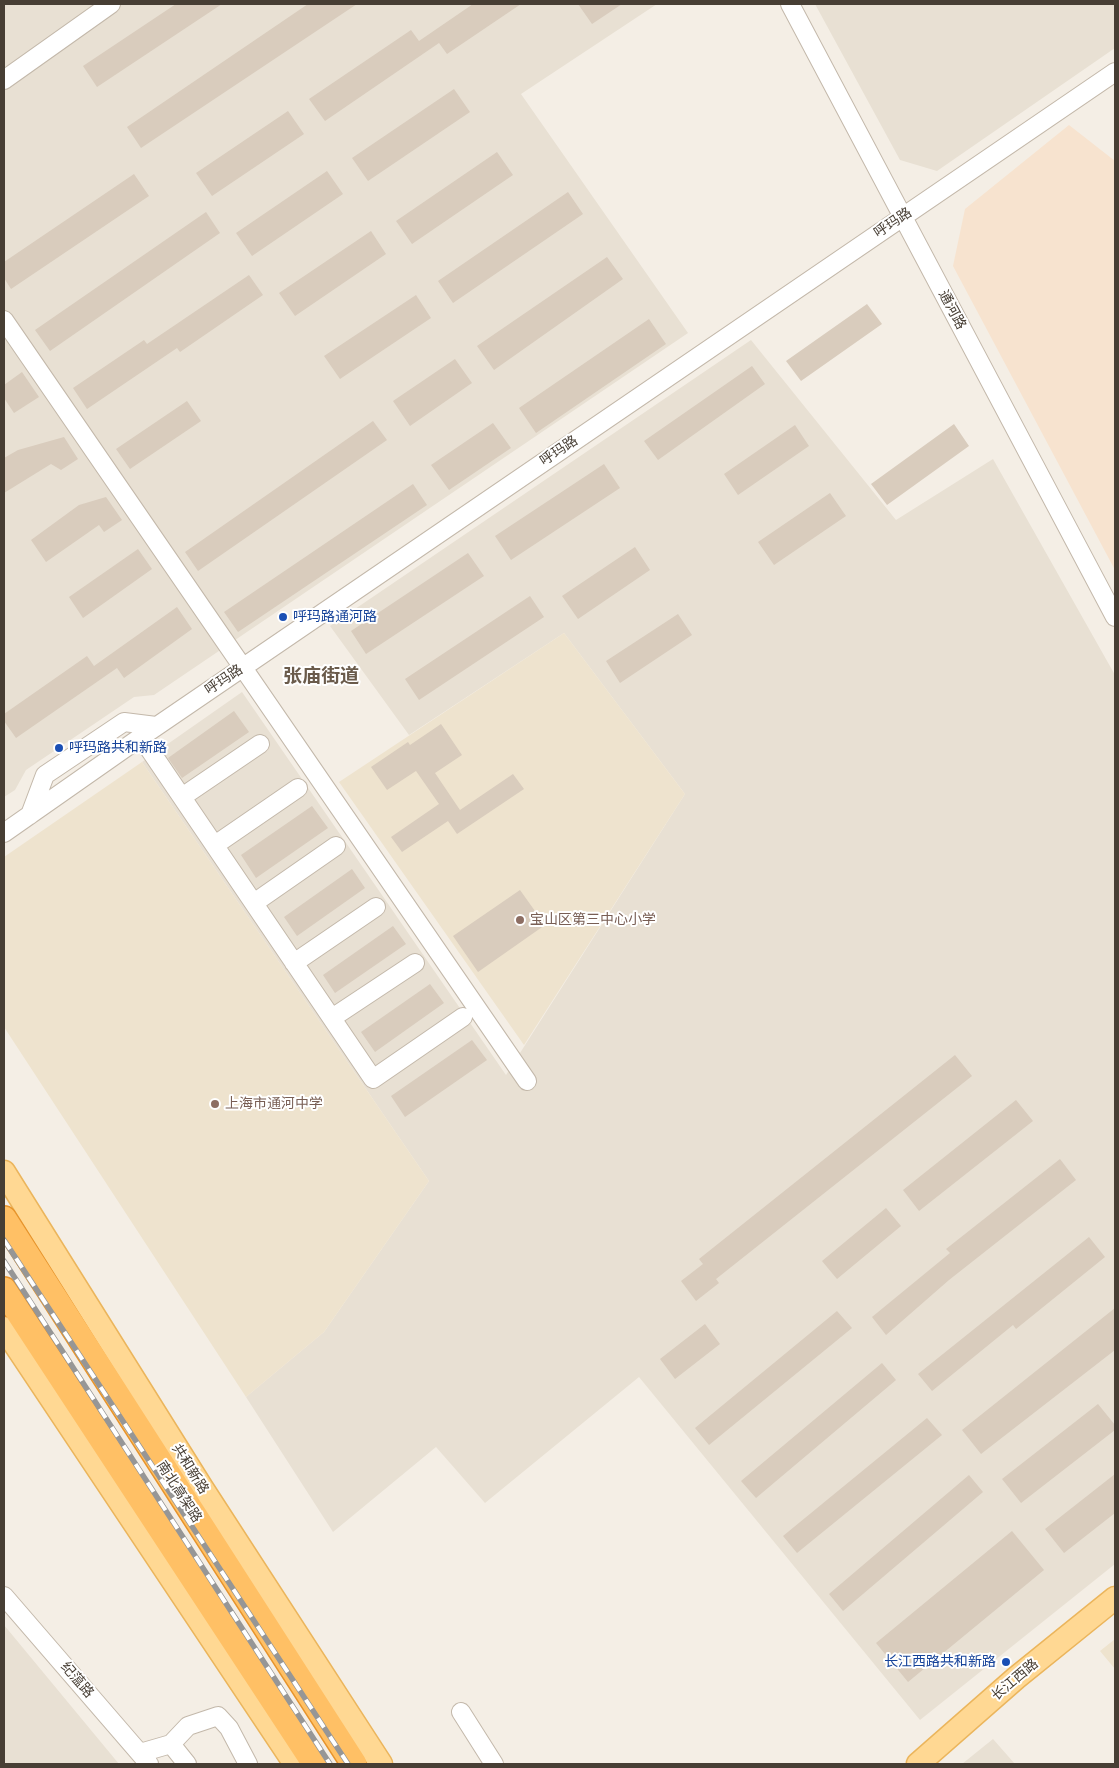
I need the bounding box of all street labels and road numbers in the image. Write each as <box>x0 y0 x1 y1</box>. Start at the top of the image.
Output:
street label: 呼玛路 <box>871 204 915 242</box>
street label: 通河路 <box>935 288 969 332</box>
street label: 呼玛路 <box>537 432 581 470</box>
street label: 呼玛路 <box>202 661 246 699</box>
street label: 共和新路 <box>168 1441 212 1497</box>
street label: 南北高架路 <box>153 1458 205 1526</box>
street label: 长江西路 <box>988 1656 1042 1704</box>
street label: 纪蕰路 <box>57 1659 97 1701</box>

